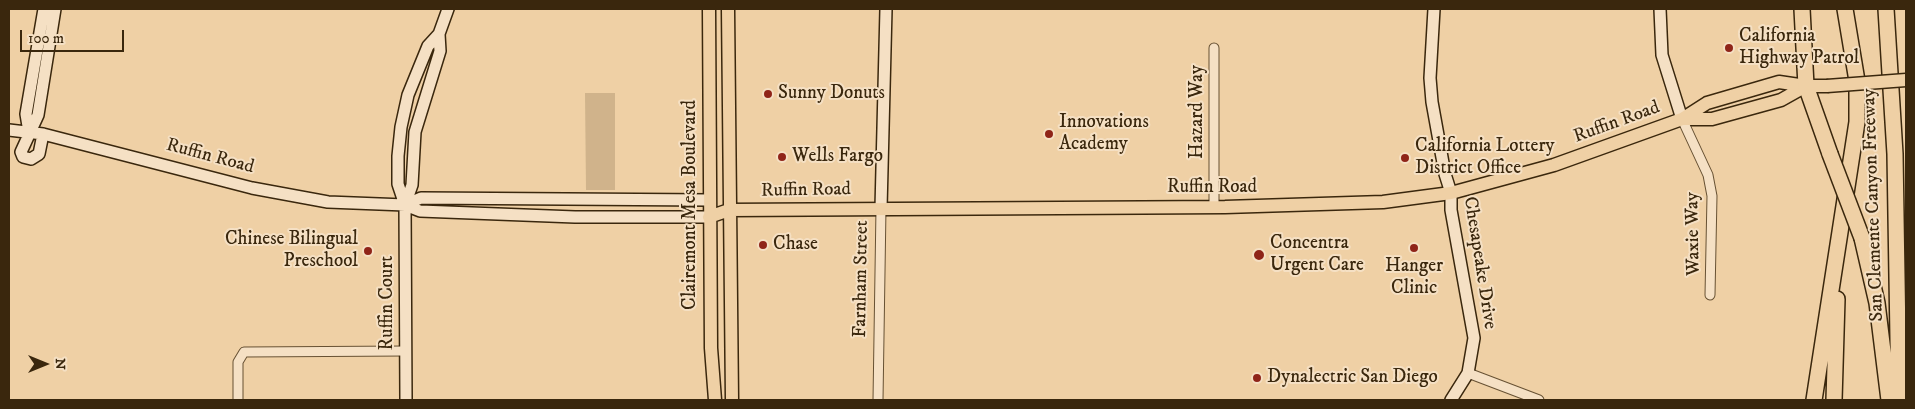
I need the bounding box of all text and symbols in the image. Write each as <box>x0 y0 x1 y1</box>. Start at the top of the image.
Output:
scale bar <box>22 20 126 52</box>
place label: California Highway Patrol <box>1739 26 1859 70</box>
text: 100 m <box>28 29 64 48</box>
marker: California Highway Patrol <box>1723 42 1735 54</box>
street label: Hazard Way <box>1187 65 1209 159</box>
place label: Sunny Donuts <box>778 83 885 105</box>
marker: Sunny Donuts <box>762 88 774 100</box>
street label: San Clemente Canyon Freeway <box>1859 88 1889 322</box>
street label: Ruffin Road <box>1571 97 1663 149</box>
street label: Clairemont Mesa Boulevard <box>680 100 702 310</box>
place label: Innovations Academy <box>1059 112 1149 156</box>
marker: Innovations Academy <box>1043 128 1055 140</box>
street label: Ruffin Road <box>164 134 256 180</box>
place label: California Lottery District Office <box>1415 136 1555 180</box>
place label: Wells Fargo <box>792 146 883 168</box>
marker: Wells Fargo <box>776 151 788 163</box>
marker: California Lottery District Office <box>1399 152 1411 164</box>
street label: Ruffin Road <box>1167 177 1257 199</box>
street label: Ruffin Road <box>761 179 851 203</box>
street label: Waxie Way <box>1682 192 1706 276</box>
street label: Chesapeake Drive <box>1457 195 1501 331</box>
street label: Farnham Street <box>850 220 874 338</box>
place label: Chinese Bilingual Preschool <box>225 229 358 273</box>
place label: Concentra Urgent Care <box>1270 233 1364 277</box>
place label: Chase <box>773 234 818 256</box>
marker: Chase <box>757 239 769 251</box>
marker: Hanger Clinic <box>1408 242 1420 254</box>
marker: Chinese Bilingual Preschool <box>362 245 374 257</box>
marker: Concentra Urgent Care <box>1252 248 1266 262</box>
street label: Ruffin Court <box>377 256 399 350</box>
place label: Hanger Clinic <box>1385 256 1443 300</box>
north arrow <box>20 339 70 389</box>
text: N <box>51 358 69 370</box>
place label: Dynalectric San Diego <box>1267 367 1438 389</box>
marker: Dynalectric San Diego <box>1251 372 1263 384</box>

